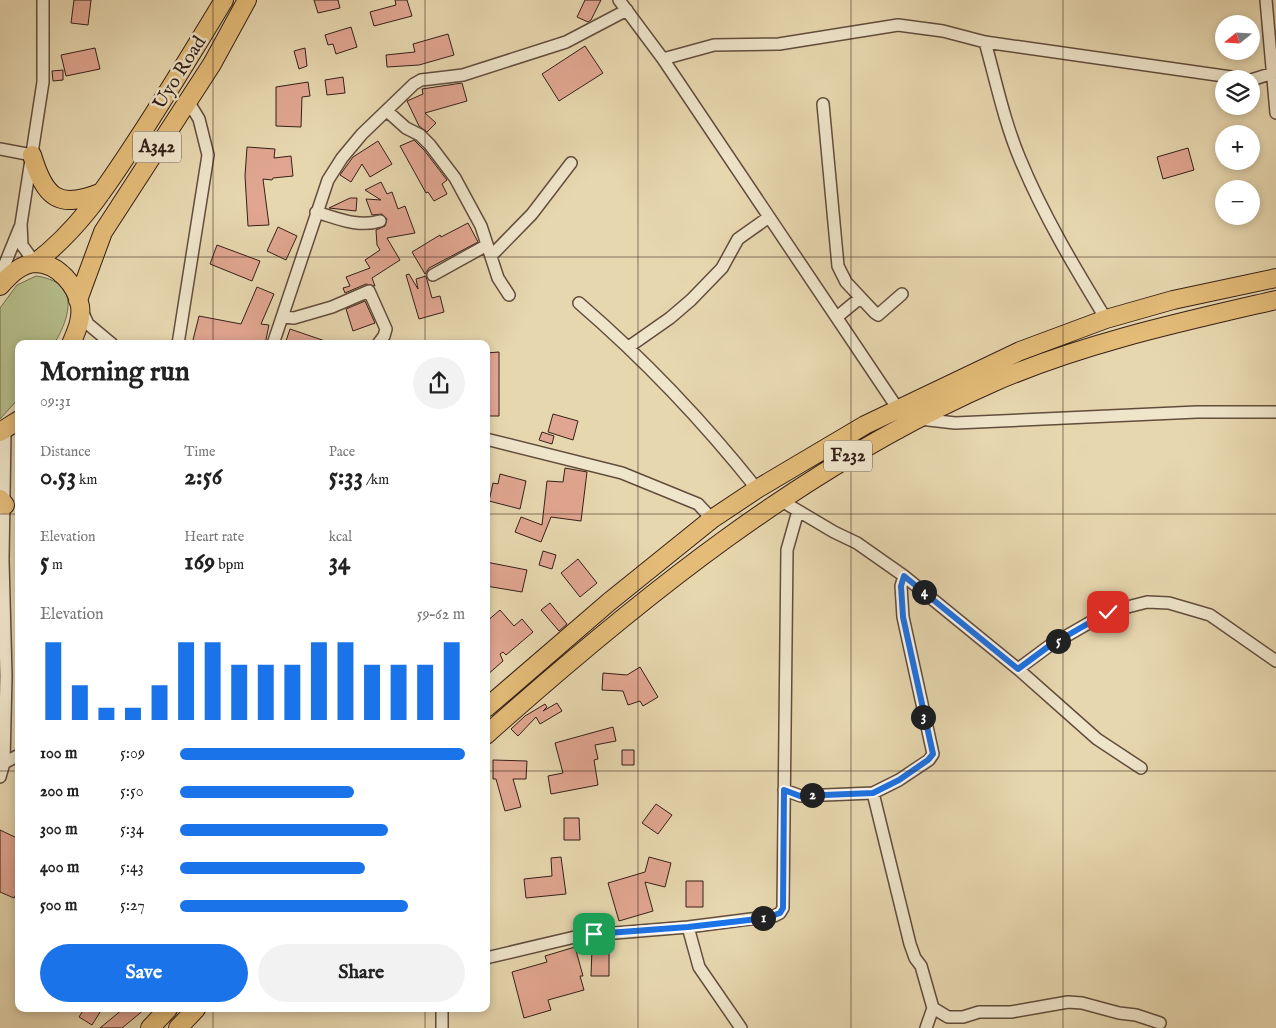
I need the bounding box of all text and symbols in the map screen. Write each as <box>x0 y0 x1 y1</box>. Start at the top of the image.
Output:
north arrow <box>1215 15 1260 60</box>
map controls <box>1215 15 1260 225</box>
street label: Uyo Road <box>148 31 212 114</box>
button: layers <box>1215 70 1260 115</box>
button: + <box>1215 125 1260 170</box>
road number: A342 <box>133 132 181 162</box>
button: − <box>1215 180 1260 225</box>
text: Morning run <box>40 355 190 390</box>
button: share <box>413 357 465 409</box>
text: 09:31 <box>40 392 71 412</box>
road number: F232 <box>824 441 872 472</box>
text: Distance <box>40 443 91 461</box>
text: Time <box>184 443 215 461</box>
text: Pace <box>329 443 355 461</box>
text: 0.53 <box>40 461 76 493</box>
text: 2:56 <box>184 461 222 493</box>
text: 5:33 <box>329 461 363 493</box>
text: km <box>76 471 97 489</box>
text: /km <box>363 471 389 489</box>
text: Elevation <box>40 528 96 546</box>
text: Heart rate <box>184 528 244 546</box>
text: kcal <box>329 528 352 546</box>
text: 5 <box>40 546 49 578</box>
text: 169 <box>184 546 215 578</box>
text: 34 <box>329 546 350 578</box>
text: m <box>49 556 63 574</box>
text: bpm <box>215 556 244 574</box>
pin: 4 <box>912 580 936 604</box>
text: 4 <box>921 583 928 601</box>
pin <box>1087 591 1129 633</box>
icon: check <box>1094 598 1122 626</box>
text: Elevation <box>40 605 103 625</box>
text: 59–62 m <box>417 605 465 625</box>
pin: 5 <box>1046 628 1070 654</box>
text: 5 <box>1056 632 1061 650</box>
pin: 3 <box>910 704 936 730</box>
text: 3 <box>921 708 926 726</box>
text: 100 m <box>40 744 77 764</box>
text: 5:09 <box>120 744 145 764</box>
text: 200 m <box>40 782 79 802</box>
text: 5:50 <box>120 782 144 802</box>
pin: 2 <box>800 782 824 808</box>
text: 2 <box>809 786 816 804</box>
text: 300 m <box>40 820 78 840</box>
text: 5:34 <box>120 820 144 840</box>
text: 400 m <box>40 858 79 878</box>
text: 5:43 <box>120 858 144 878</box>
text: 500 m <box>40 896 77 916</box>
text: 5:27 <box>120 896 145 916</box>
pin: 1 <box>750 906 776 930</box>
text: 1 <box>761 909 766 927</box>
pin <box>573 913 615 955</box>
icon: arrive <box>580 920 608 948</box>
button: Save <box>40 944 248 1002</box>
button: Share <box>258 944 465 1002</box>

